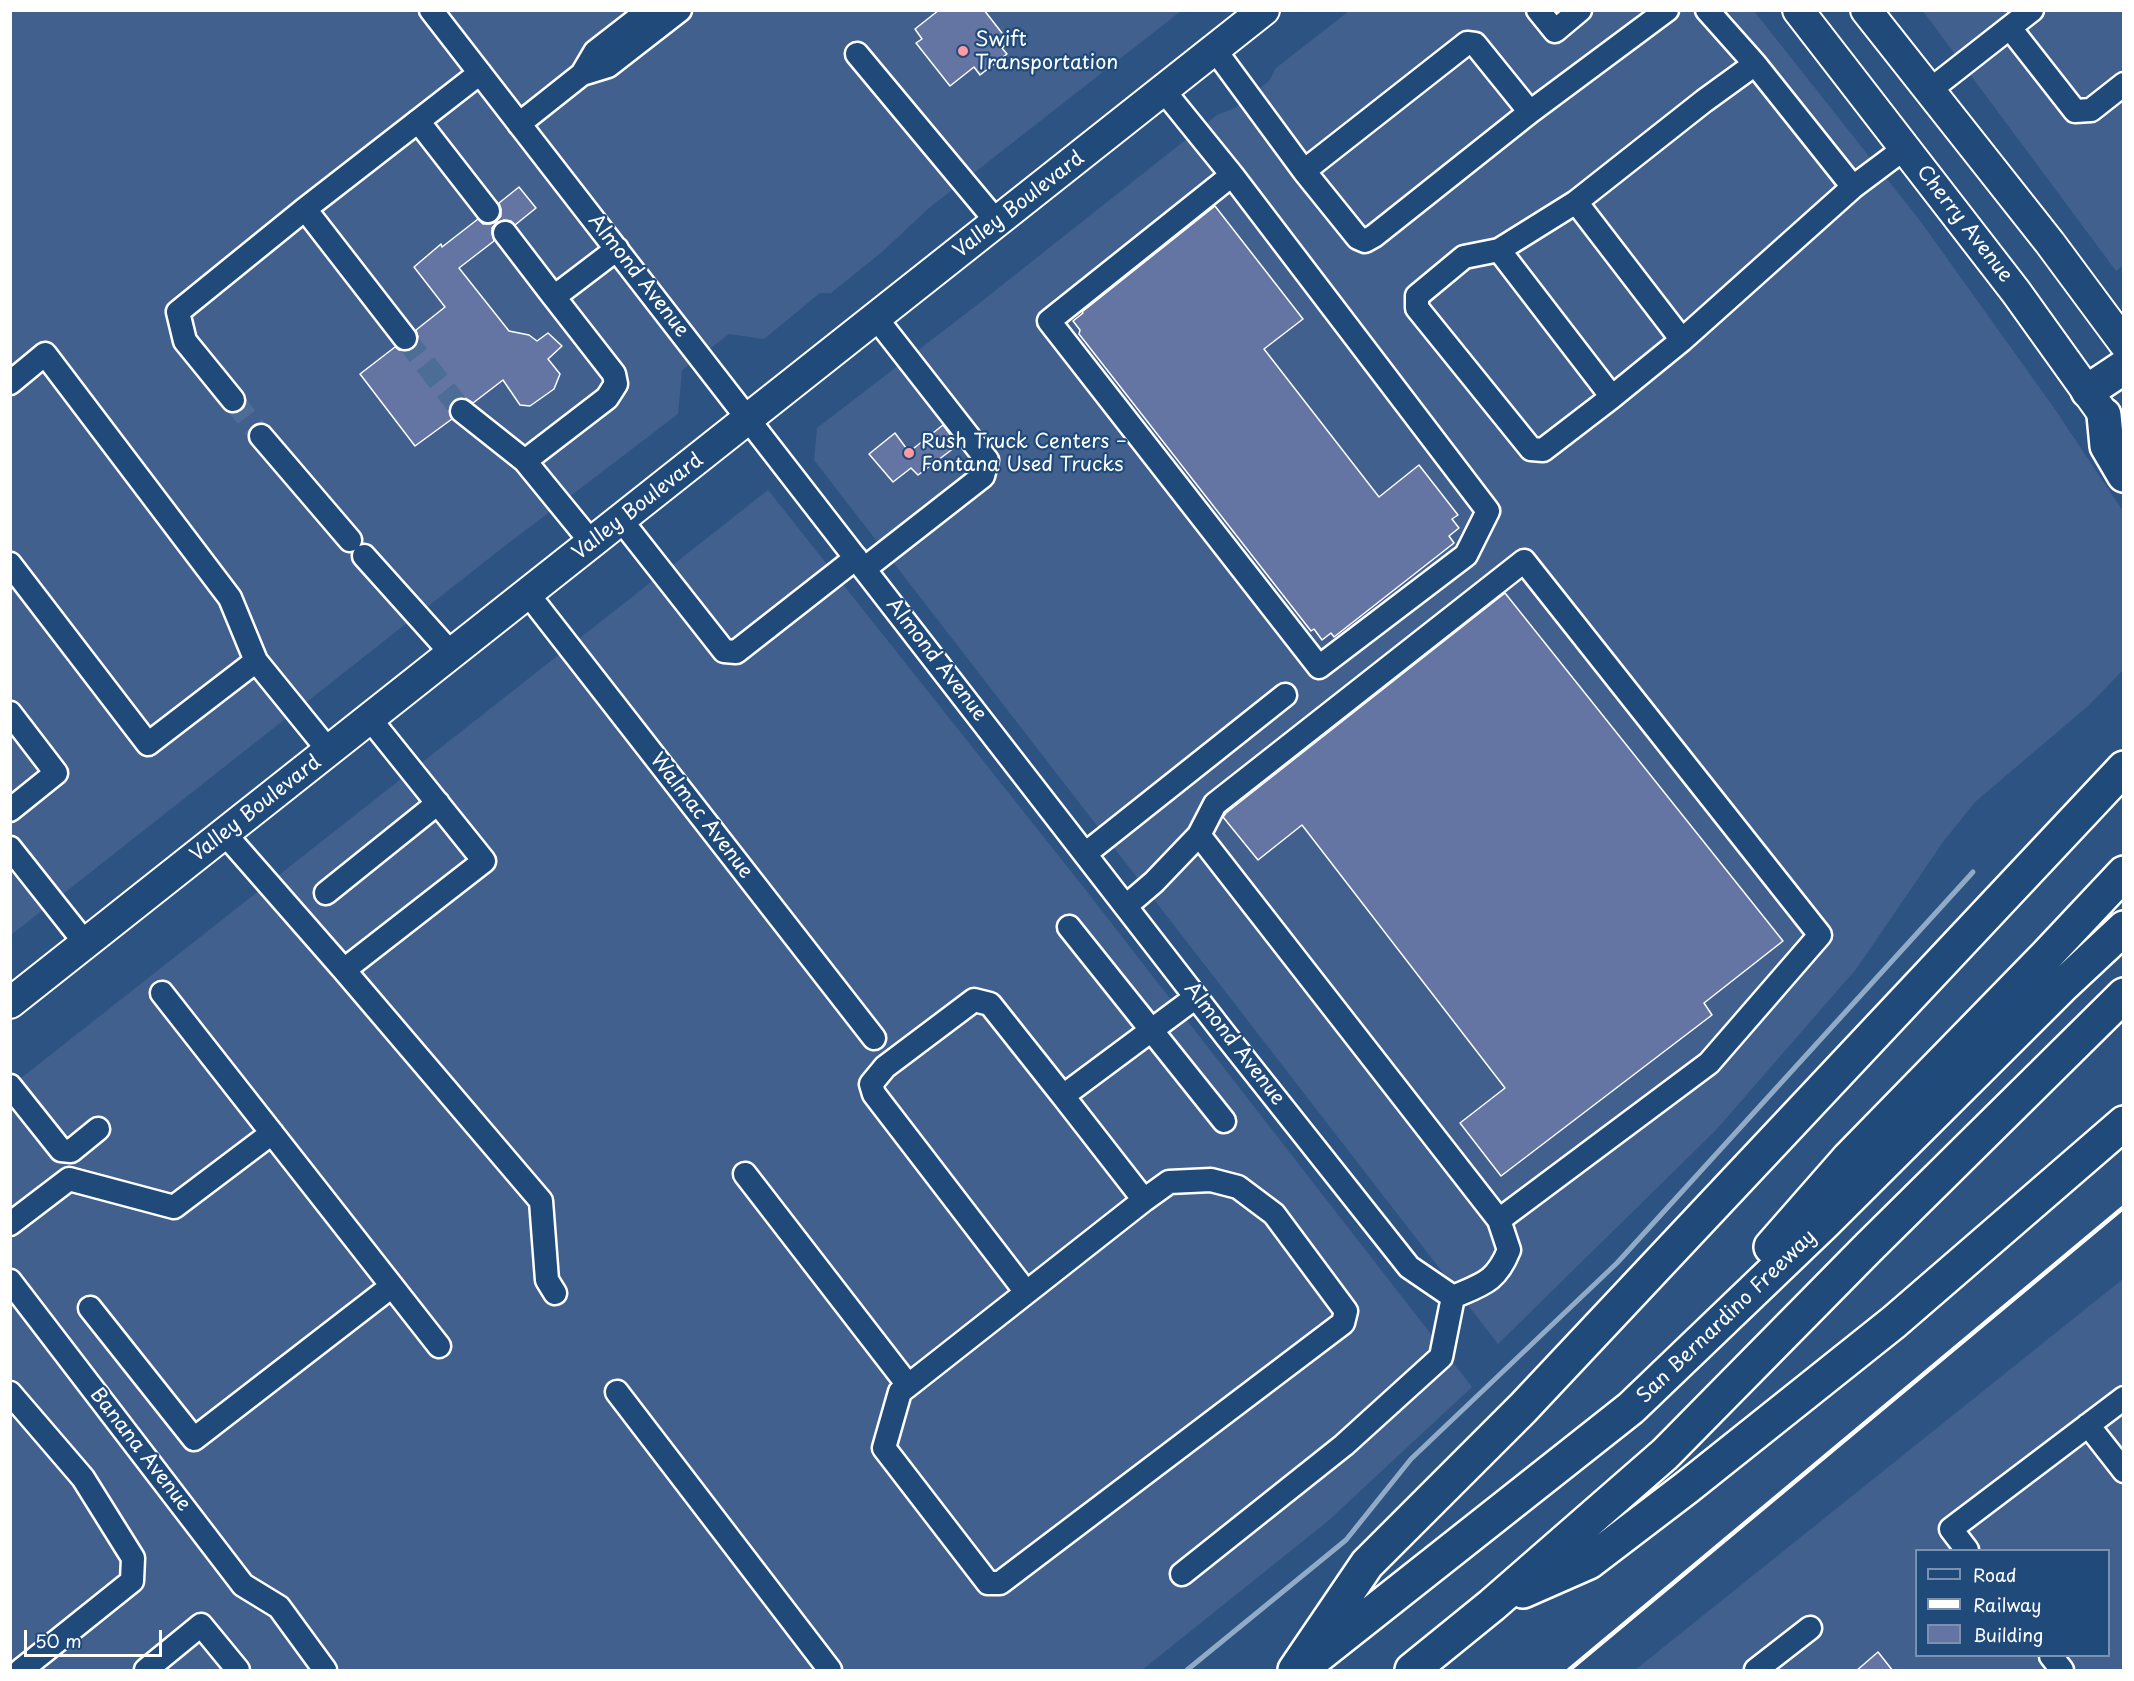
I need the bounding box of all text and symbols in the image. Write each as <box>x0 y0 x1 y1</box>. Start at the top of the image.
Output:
place label: Swift Transportation <box>975 28 1118 75</box>
marker: Swift Transportation <box>956 44 970 58</box>
street label: Valley Boulevard <box>949 147 1089 263</box>
street label: Cherry Avenue <box>1911 161 2017 287</box>
street label: Almond Avenue <box>583 210 693 342</box>
place label: Rush Truck Centers – Fontana Used Trucks <box>921 430 1126 477</box>
marker: Rush Truck Centers – Fontana Used Trucks <box>902 446 916 460</box>
street label: Valley Boulevard <box>568 449 708 565</box>
street label: Almond Avenue <box>881 594 991 726</box>
street label: Walmac Avenue <box>645 748 757 884</box>
street label: Valley Boulevard <box>186 751 326 867</box>
street label: Almond Avenue <box>1179 978 1289 1110</box>
street label: San Bernardino Freeway <box>1633 1225 1821 1409</box>
street label: Banana Avenue <box>84 1384 196 1516</box>
legend <box>1915 1549 2110 1657</box>
text: Road <box>1973 1561 2017 1588</box>
text: Railway <box>1973 1591 2041 1618</box>
scale bar <box>27 1618 165 1656</box>
text: Building <box>1973 1621 2043 1648</box>
text: 50 m <box>35 1627 82 1654</box>

